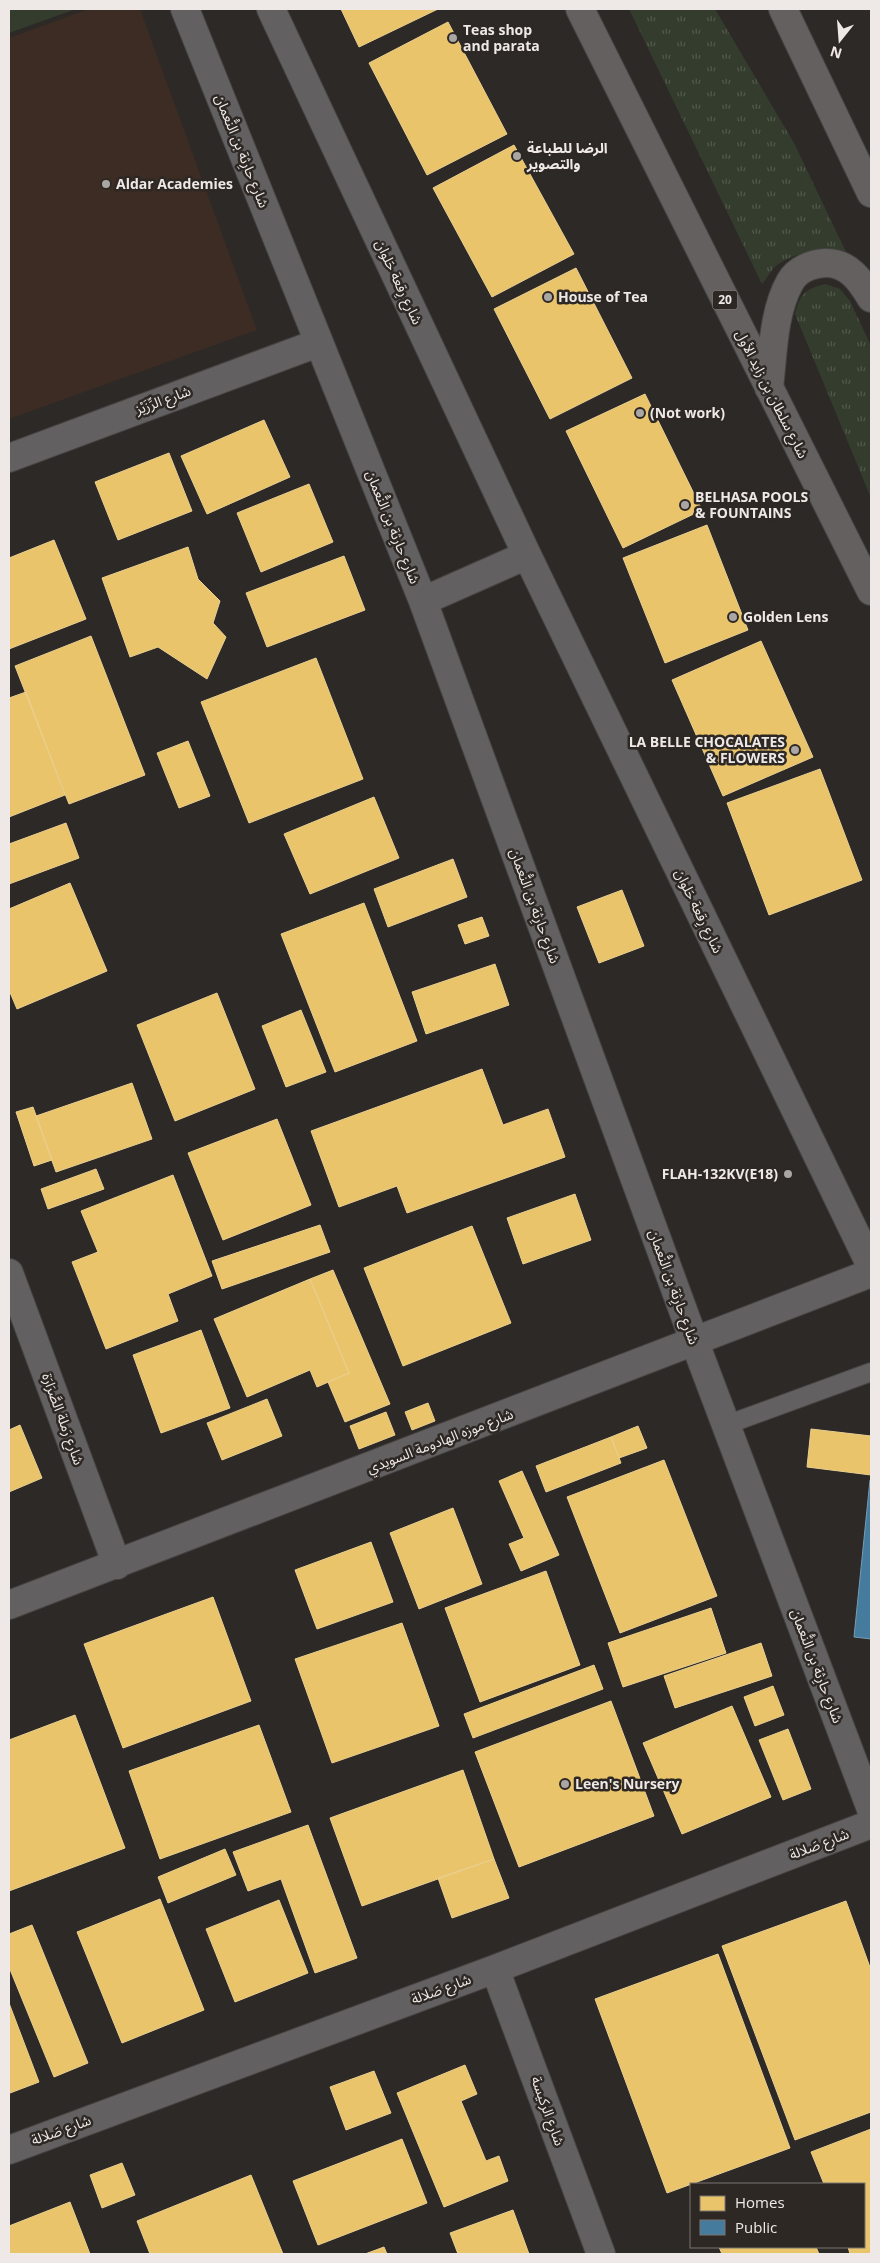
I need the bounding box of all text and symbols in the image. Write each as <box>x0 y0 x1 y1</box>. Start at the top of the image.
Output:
north arrow <box>815 15 865 65</box>
place label: Teas shop and parata <box>463 20 540 55</box>
marker: Teas shop and parata <box>447 32 459 44</box>
text: N <box>828 42 844 64</box>
street label: شارع حارِثة بن النُّعمان <box>209 91 274 211</box>
place label: الرضا للطباعة والتصوير <box>526 138 608 173</box>
marker: الرضا للطباعة والتصوير <box>511 150 523 162</box>
place label: Aldar Academies <box>116 174 233 193</box>
marker: Aldar Academies <box>100 178 112 190</box>
street label: شارع رِقعة حَلوان <box>370 236 427 328</box>
place label: House of Tea <box>558 287 648 306</box>
road number: 20 <box>712 290 738 310</box>
marker: House of Tea <box>542 291 554 303</box>
street label: شارع سلطان بن زايد الأول <box>730 326 813 462</box>
street label: شارع الرِّزَيْز <box>131 381 194 421</box>
place label: (Not work) <box>650 403 725 422</box>
marker: (Not work) <box>634 407 646 419</box>
street label: شارع حارِثة بن النُّعمان <box>360 467 425 587</box>
place label: BELHASA POOLS & FOUNTAINS <box>695 487 809 522</box>
marker: BELHASA POOLS & FOUNTAINS <box>679 499 691 511</box>
place label: Golden Lens <box>743 607 828 626</box>
marker: Golden Lens <box>727 611 739 623</box>
place label: LA BELLE CHOCALATES & FLOWERS <box>629 732 785 767</box>
marker: LA BELLE CHOCALATES & FLOWERS <box>789 744 801 756</box>
street label: شارع حارِثة بن النُّعمان <box>504 846 565 967</box>
street label: شارع رِقعة حَلوان <box>669 865 728 957</box>
place label: FLAH-132KV(E18) <box>662 1164 778 1183</box>
marker: FLAH-132KV(E18) <box>782 1168 794 1180</box>
street label: شارع حارِثة بن النُّعمان <box>643 1227 704 1348</box>
street label: شارع رَملة الصَّرَارَة <box>36 1370 89 1468</box>
street label: شارع موزه الهادومة السويدي <box>364 1404 517 1479</box>
street label: شارع حارِثة بن النُّعمان <box>785 1606 848 1726</box>
place label: Leen's Nursery <box>575 1774 680 1793</box>
marker: Leen's Nursery <box>559 1778 571 1790</box>
street label: شارع صَلالة <box>786 1823 852 1865</box>
street label: شارع صَلالة <box>408 1969 474 2010</box>
street label: شارع الركيسة <box>525 2073 570 2149</box>
street label: شارع صَلالة <box>28 2110 94 2151</box>
legend <box>690 2183 865 2248</box>
text: Homes <box>735 2192 785 2212</box>
text: Public <box>735 2217 777 2237</box>

